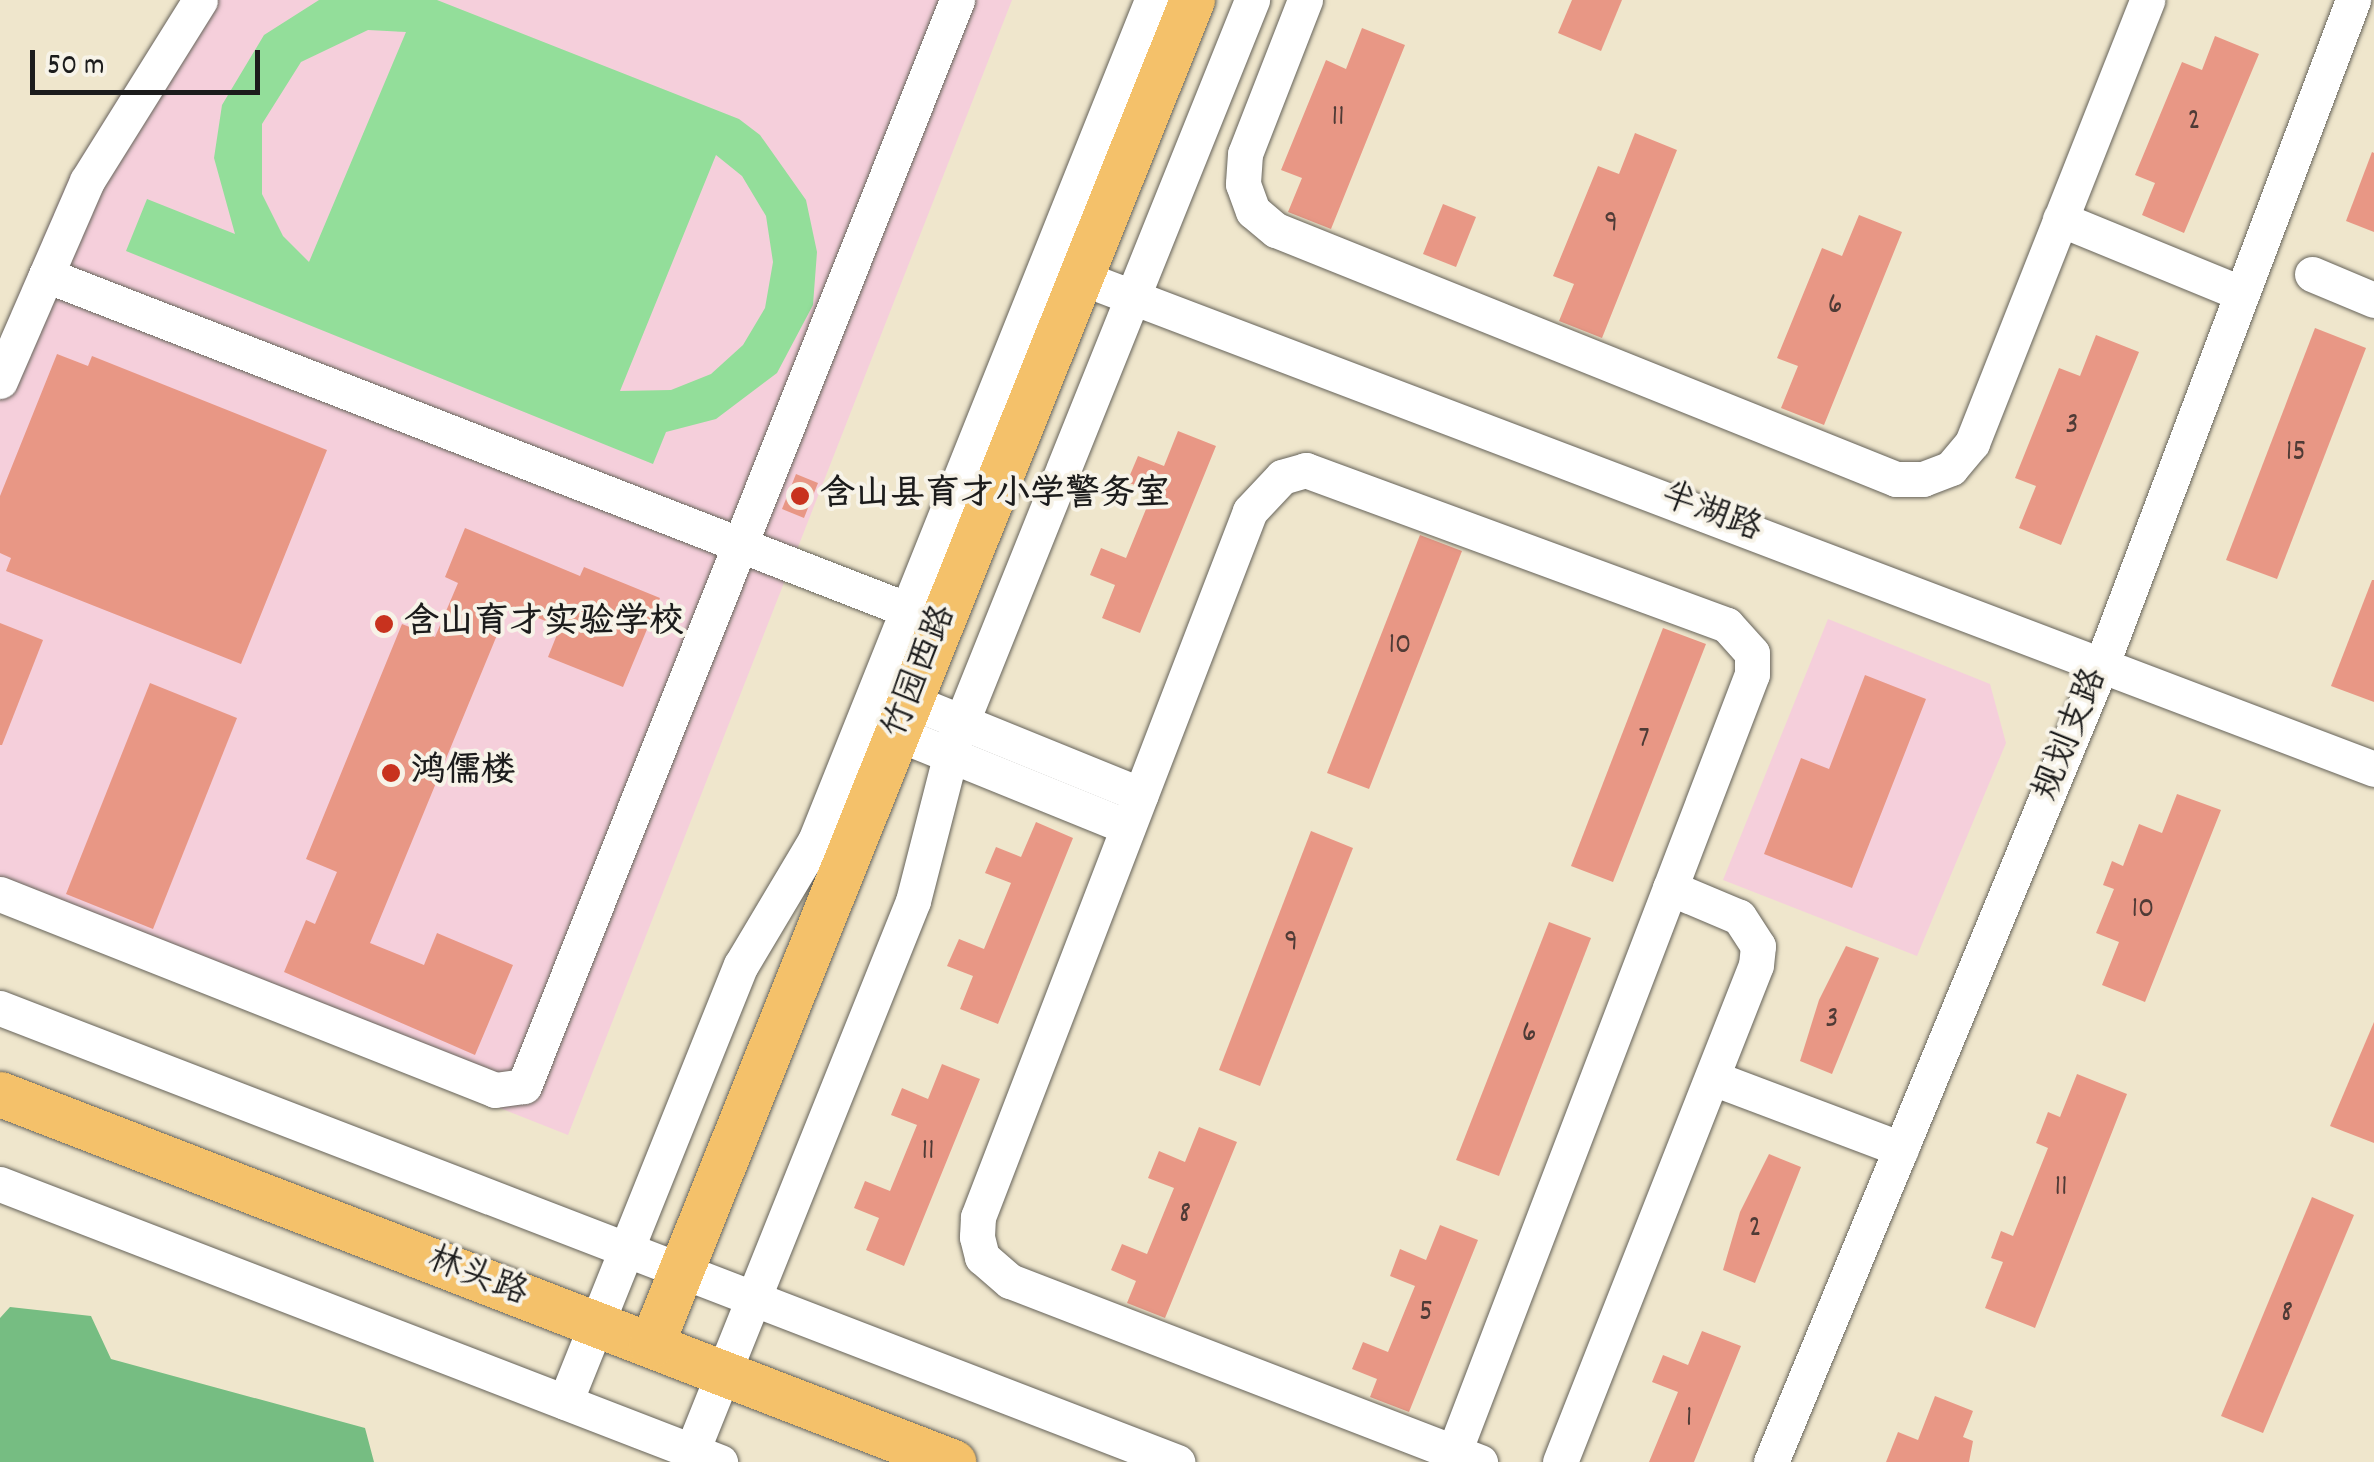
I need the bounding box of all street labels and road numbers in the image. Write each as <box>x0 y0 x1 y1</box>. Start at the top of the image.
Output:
street label: 半湖路 <box>1654 476 1768 552</box>
street label: 竹园西路 <box>875 599 967 745</box>
street label: 规划支路 <box>2026 662 2118 808</box>
street label: 林头路 <box>420 1240 534 1316</box>

